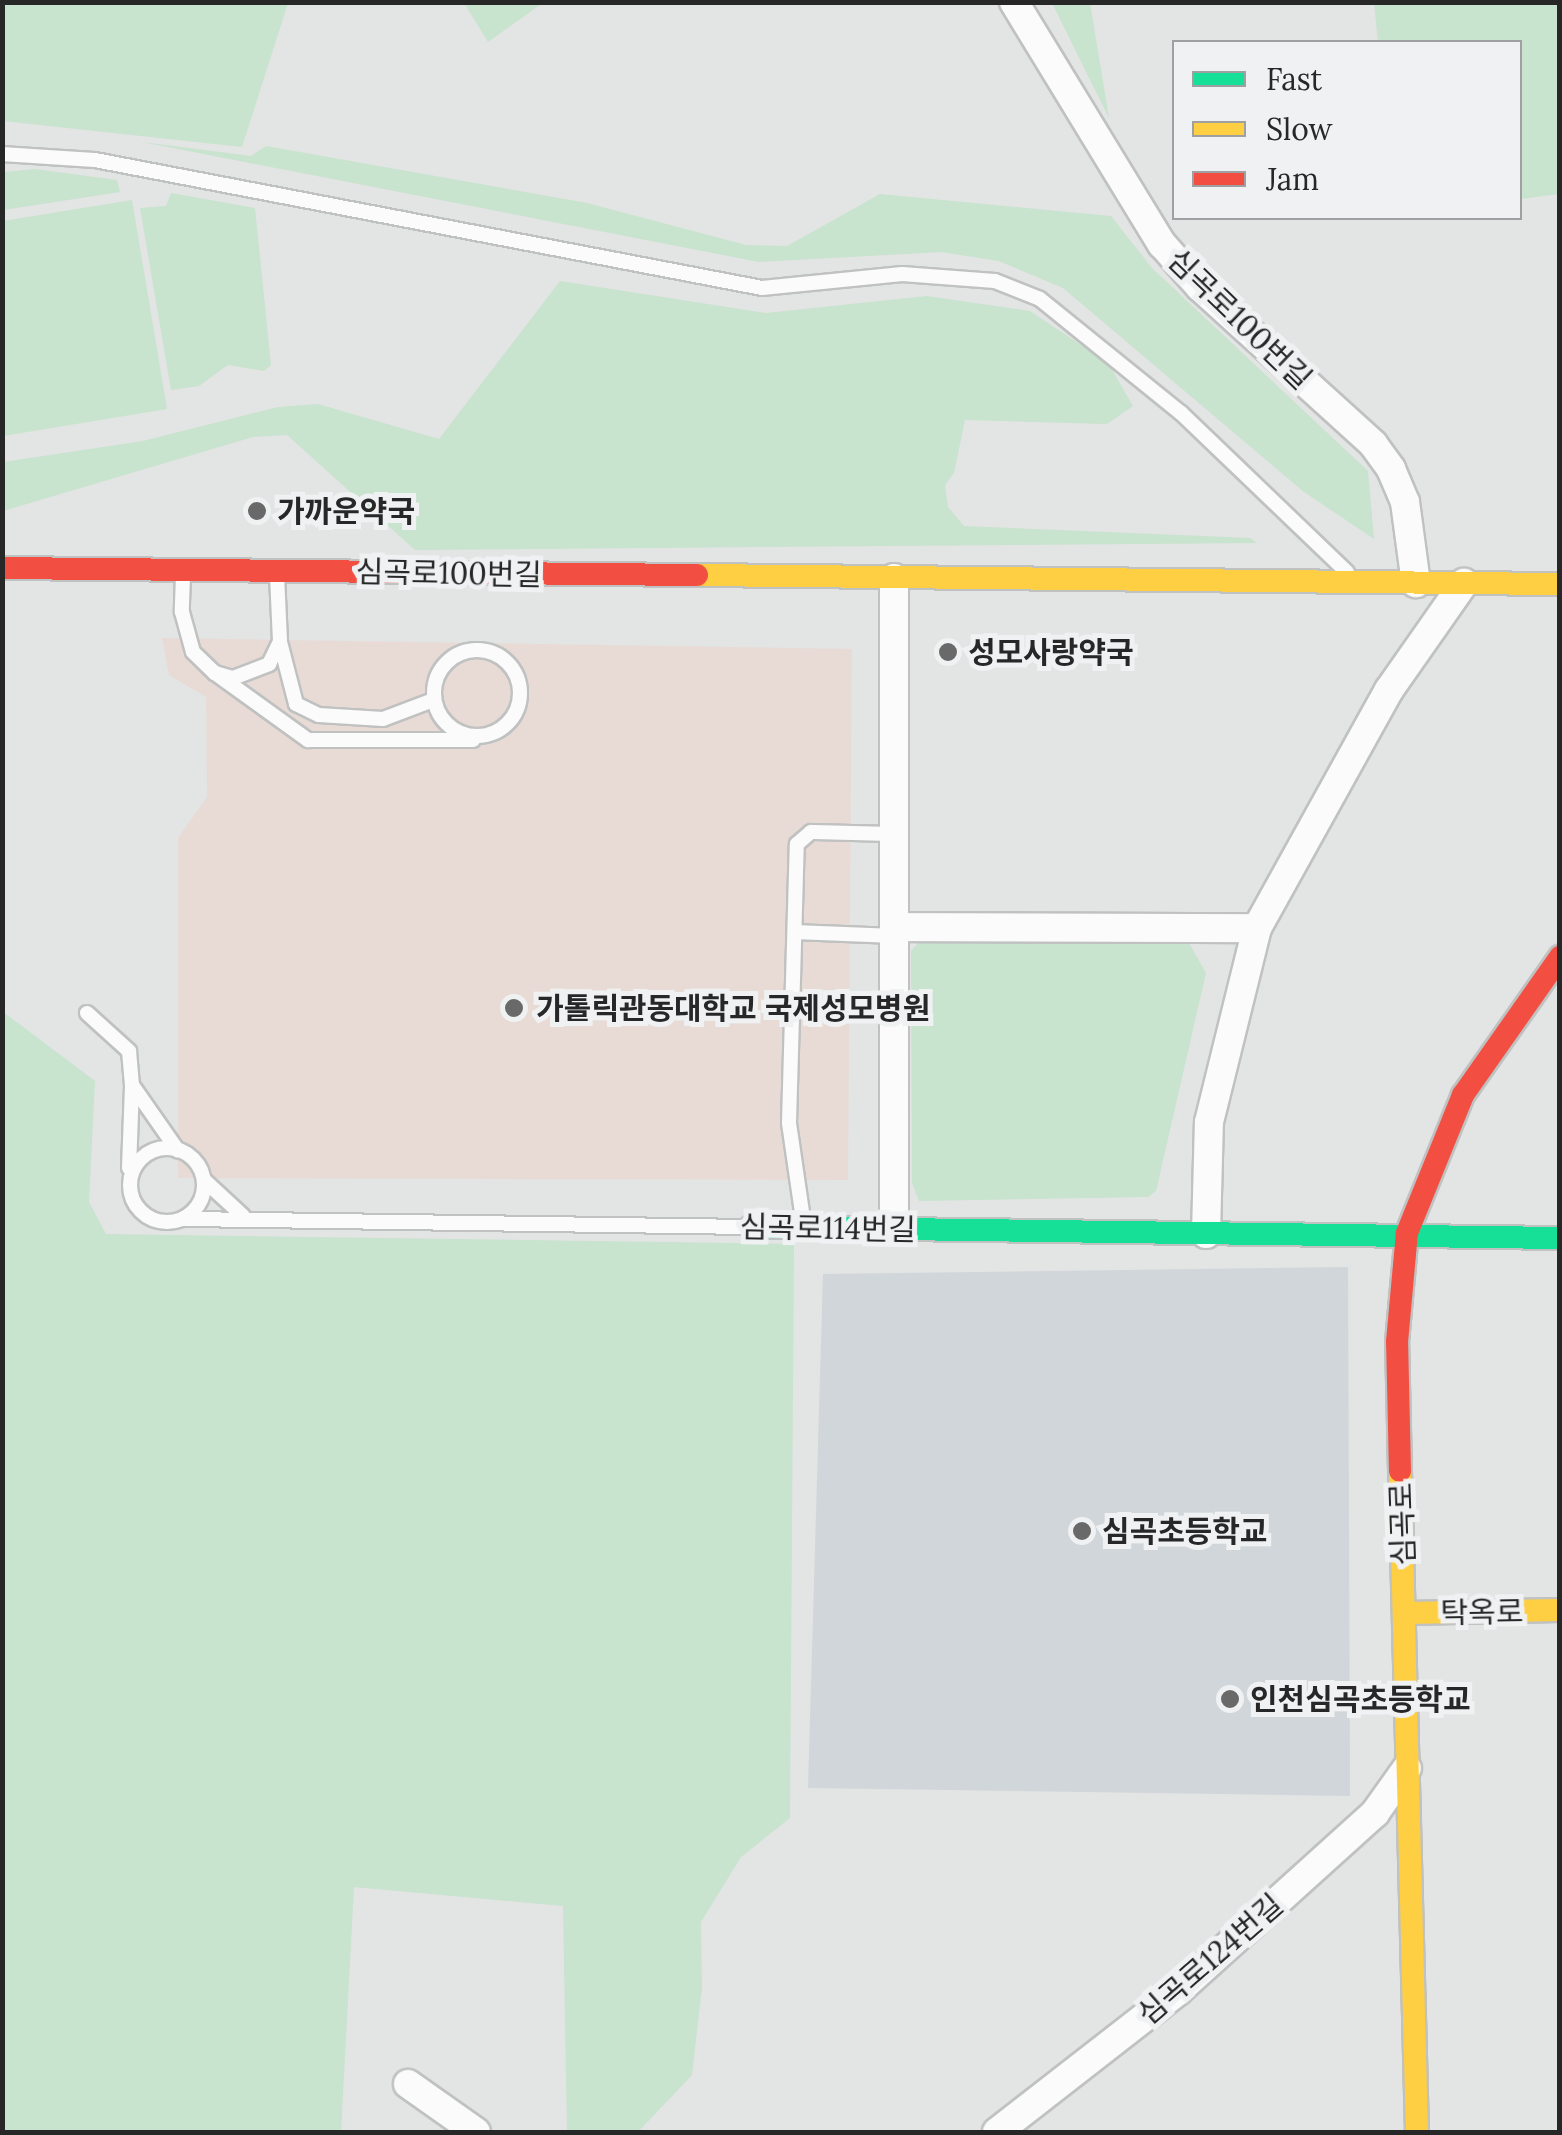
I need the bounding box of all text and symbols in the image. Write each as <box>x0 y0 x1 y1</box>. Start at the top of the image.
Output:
legend <box>1172 40 1522 220</box>
text: Fast <box>1266 60 1322 98</box>
text: Slow <box>1266 110 1332 148</box>
text: Jam <box>1266 160 1319 198</box>
street label: 심곡로100번길 <box>1161 241 1319 397</box>
place label: 가까운약국 <box>277 493 415 529</box>
marker: 가까운약국 <box>246 500 268 522</box>
street label: 심곡로100번길 <box>356 553 542 593</box>
place label: 성모사랑약국 <box>968 634 1134 670</box>
marker: 성모사랑약국 <box>937 641 959 663</box>
place label: 가톨릭관동대학교 국제성모병원 <box>536 990 930 1026</box>
marker: 가톨릭관동대학교 국제성모병원 <box>501 995 527 1021</box>
street label: 심곡로114번길 <box>740 1208 916 1248</box>
street label: 심곡로 <box>1383 1482 1421 1566</box>
place label: 심곡초등학교 <box>1102 1513 1268 1549</box>
marker: 심곡초등학교 <box>1071 1520 1093 1542</box>
street label: 탁옥로 <box>1440 1593 1524 1631</box>
place label: 인천심곡초등학교 <box>1250 1681 1471 1717</box>
marker: 인천심곡초등학교 <box>1219 1688 1241 1710</box>
street label: 심곡로124번길 <box>1130 1886 1290 2032</box>

